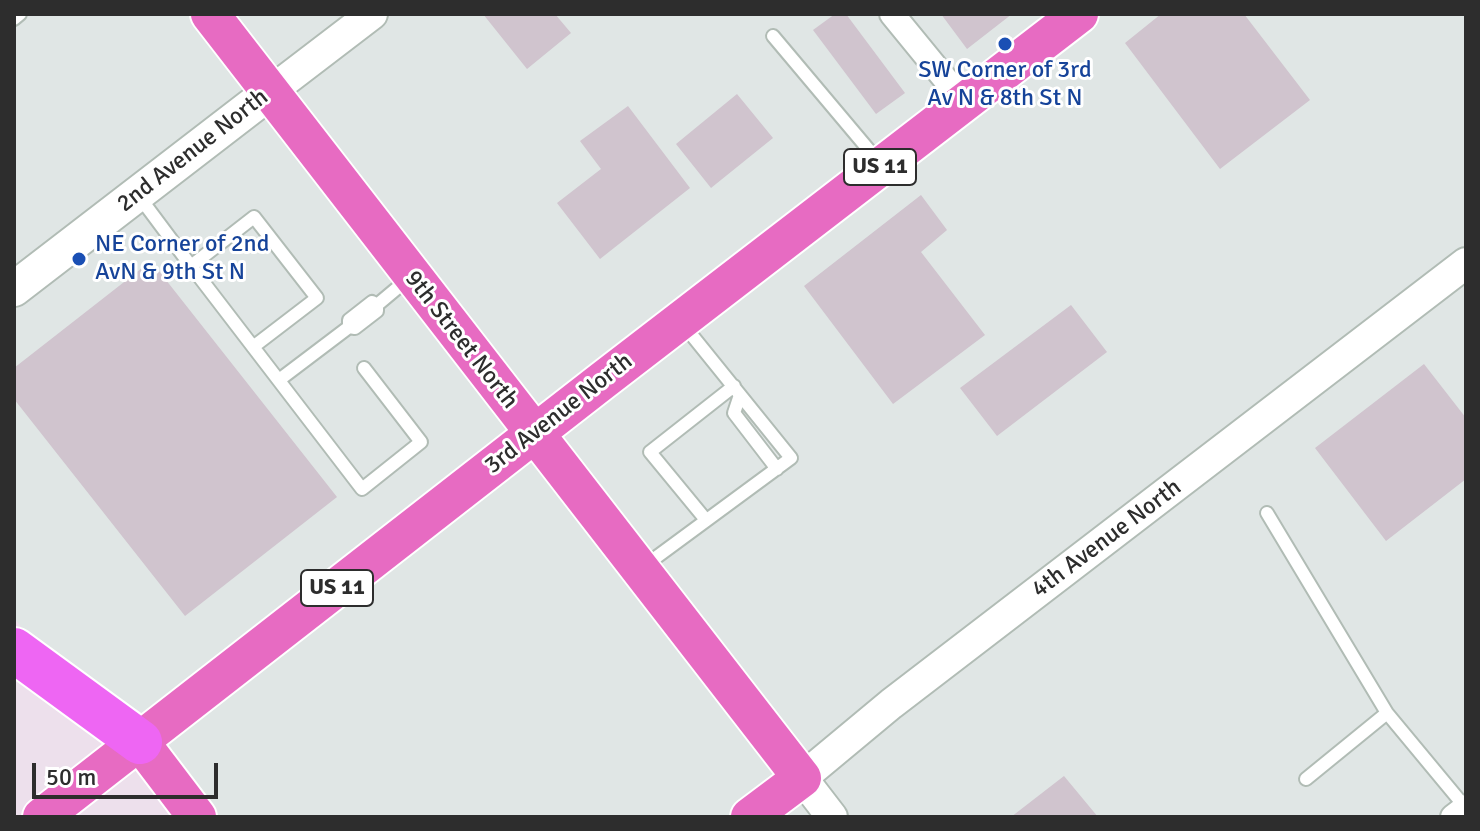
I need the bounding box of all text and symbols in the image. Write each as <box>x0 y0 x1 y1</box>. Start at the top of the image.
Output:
marker: SW Corner of 3rd Av N & 8th St N <box>996 35 1014 53</box>
place label: SW Corner of 3rd Av N & 8th St N <box>918 57 1092 113</box>
street label: 2nd Avenue North <box>112 83 274 219</box>
road number: US 11 <box>844 149 916 185</box>
place label: NE Corner of 2nd AvN & 9th St N <box>95 231 269 287</box>
marker: NE Corner of 2nd AvN & 9th St N <box>70 250 88 268</box>
street label: 9th Street North <box>398 265 524 415</box>
street label: 3rd Avenue North <box>479 347 639 481</box>
street label: 4th Avenue North <box>1027 473 1187 605</box>
road number: US 11 <box>301 570 373 606</box>
scale bar <box>36 747 222 797</box>
text: 50 m <box>46 762 96 792</box>

